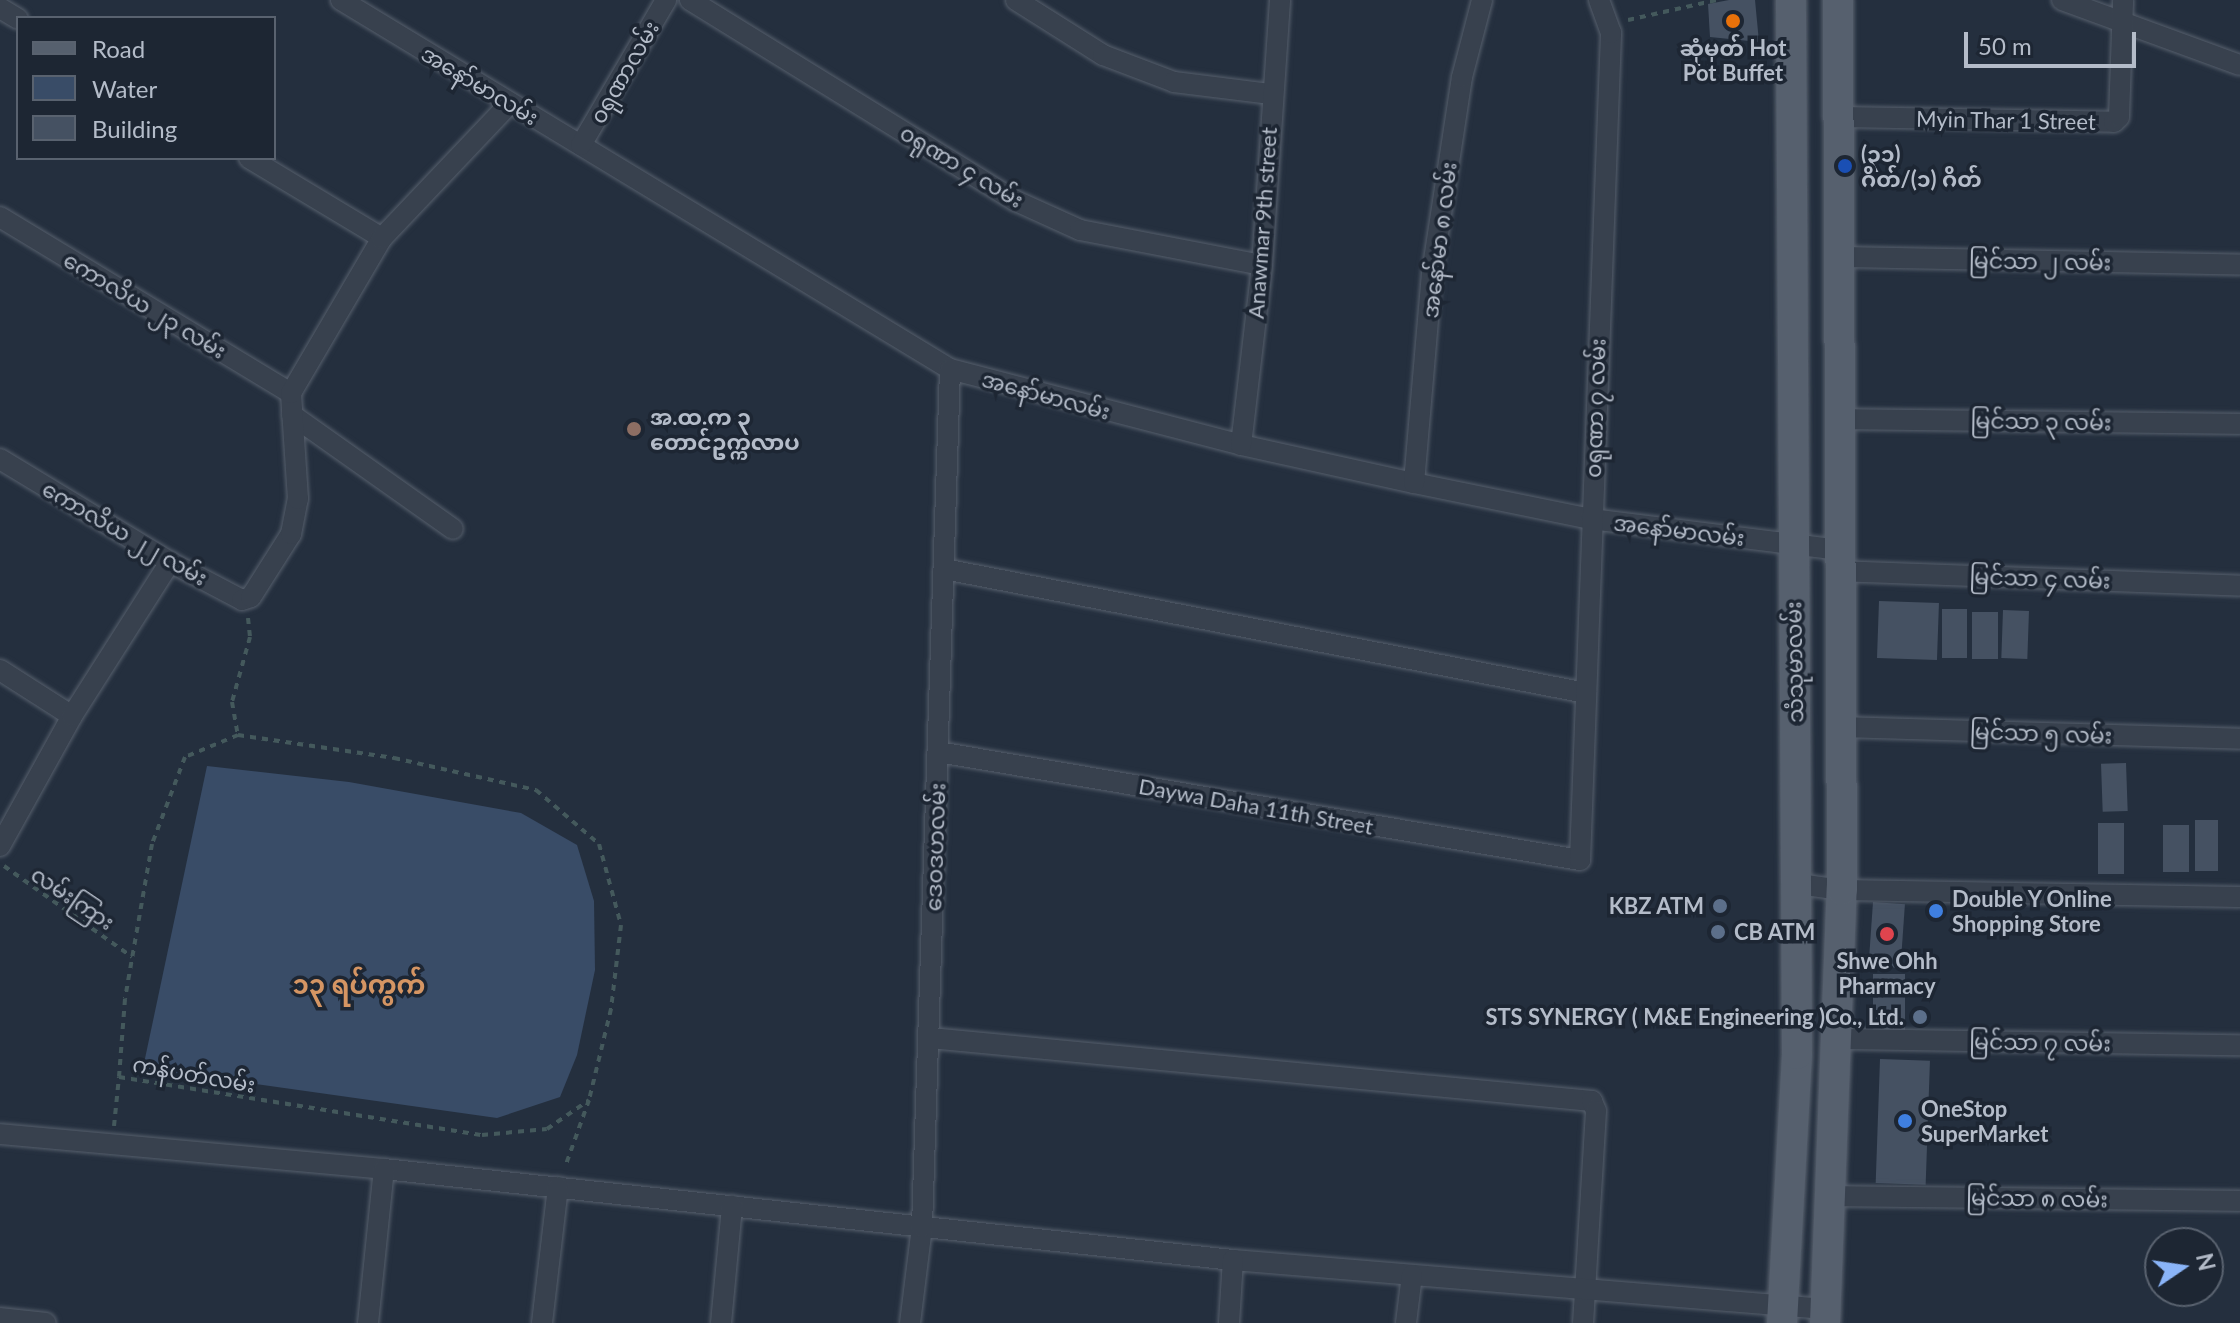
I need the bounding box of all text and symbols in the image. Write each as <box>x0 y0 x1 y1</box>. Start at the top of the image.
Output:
marker: ဆုံမှတ် Hot Pot Buffet <box>1724 12 1742 30</box>
legend <box>16 16 276 160</box>
street label: ၀ရုဏာလမ်း <box>584 16 664 128</box>
scale bar <box>1968 16 2140 66</box>
text: 50 m <box>1978 31 2032 60</box>
text: Road <box>92 34 145 63</box>
place label: ဆုံမှတ် Hot Pot Buffet <box>1680 34 1786 86</box>
street label: အနော်မာလမ်း <box>417 40 543 130</box>
text: Water <box>92 74 157 103</box>
street label: Myin Thar 1 Street <box>1915 105 2097 135</box>
text: Building <box>92 114 177 143</box>
street label: ၀ရုဏာ ၄ လမ်း <box>896 119 1028 213</box>
street label: Anawmar 9th street <box>1242 126 1282 320</box>
place label: (၃၁) ဂိတ်/(၁) ဂိတ် <box>1861 140 1982 192</box>
marker: (၃၁) ဂိတ်/(၁) ဂိတ် <box>1836 157 1854 175</box>
street label: အနော်မာ ၈ လမ်း <box>1416 160 1462 320</box>
street label: ကောလိယ ၂၃ လမ်း <box>59 246 231 364</box>
street label: မြင်သာ ၂ လမ်း <box>1969 247 2111 275</box>
street label: ၀ရုဏာ ၇ လမ်း <box>1579 338 1611 478</box>
street label: အနော်မာလမ်း <box>979 365 1113 425</box>
place label: အ.ထ.က ၃ တောင်ဥက္ကလာပ <box>650 403 800 454</box>
street label: မြင်သာ ၃ လမ်း <box>1970 407 2112 435</box>
marker: အ.ထ.က ၃ တောင်ဥက္ကလာပ <box>625 420 643 438</box>
street label: ကောလိယ ၂၂ လမ်း <box>38 475 212 591</box>
street label: အနော်မာလမ်း <box>1612 509 1746 551</box>
street label: မြင်သာ ၄ လမ်း <box>1969 562 2111 594</box>
street label: သံသုမာလမ်း <box>1780 601 1808 723</box>
street label: မြင်သာ ၅ လမ်း <box>1969 717 2113 749</box>
street label: Daywa Daha 11th Street <box>1137 772 1375 840</box>
street label: ဒေဝဒဟလမ်း <box>920 782 950 912</box>
street label: လမ်းကြား <box>26 861 120 935</box>
place label: Double Y Online Shopping Store <box>1952 885 2113 936</box>
place label: KBZ ATM <box>1608 893 1704 919</box>
marker: KBZ ATM <box>1711 897 1729 915</box>
marker: Double Y Online Shopping Store <box>1927 902 1945 920</box>
place label: CB ATM <box>1734 919 1816 945</box>
marker: CB ATM <box>1709 923 1727 941</box>
marker: Shwe Ohh Pharmacy <box>1878 925 1896 943</box>
place label: Shwe Ohh Pharmacy <box>1836 947 1938 998</box>
district label: ၁၃ ရပ်ကွက် <box>293 969 425 1001</box>
place label: STS SYNERGY ( M&E Engineering )Co., Ltd. <box>1484 1004 1904 1030</box>
marker: STS SYNERGY ( M&E Engineering )Co., Ltd. <box>1911 1008 1929 1026</box>
street label: မြင်သာ ၇ လမ်း <box>1969 1028 2111 1056</box>
street label: ကန်ပတ်လမ်း <box>131 1050 257 1098</box>
place label: OneStop SuperMarket <box>1921 1095 2048 1146</box>
marker: OneStop SuperMarket <box>1896 1112 1914 1130</box>
street label: မြင်သာ ၈ လမ်း <box>1966 1184 2108 1212</box>
north arrow <box>2144 1227 2224 1307</box>
text: N <box>2191 1251 2221 1273</box>

